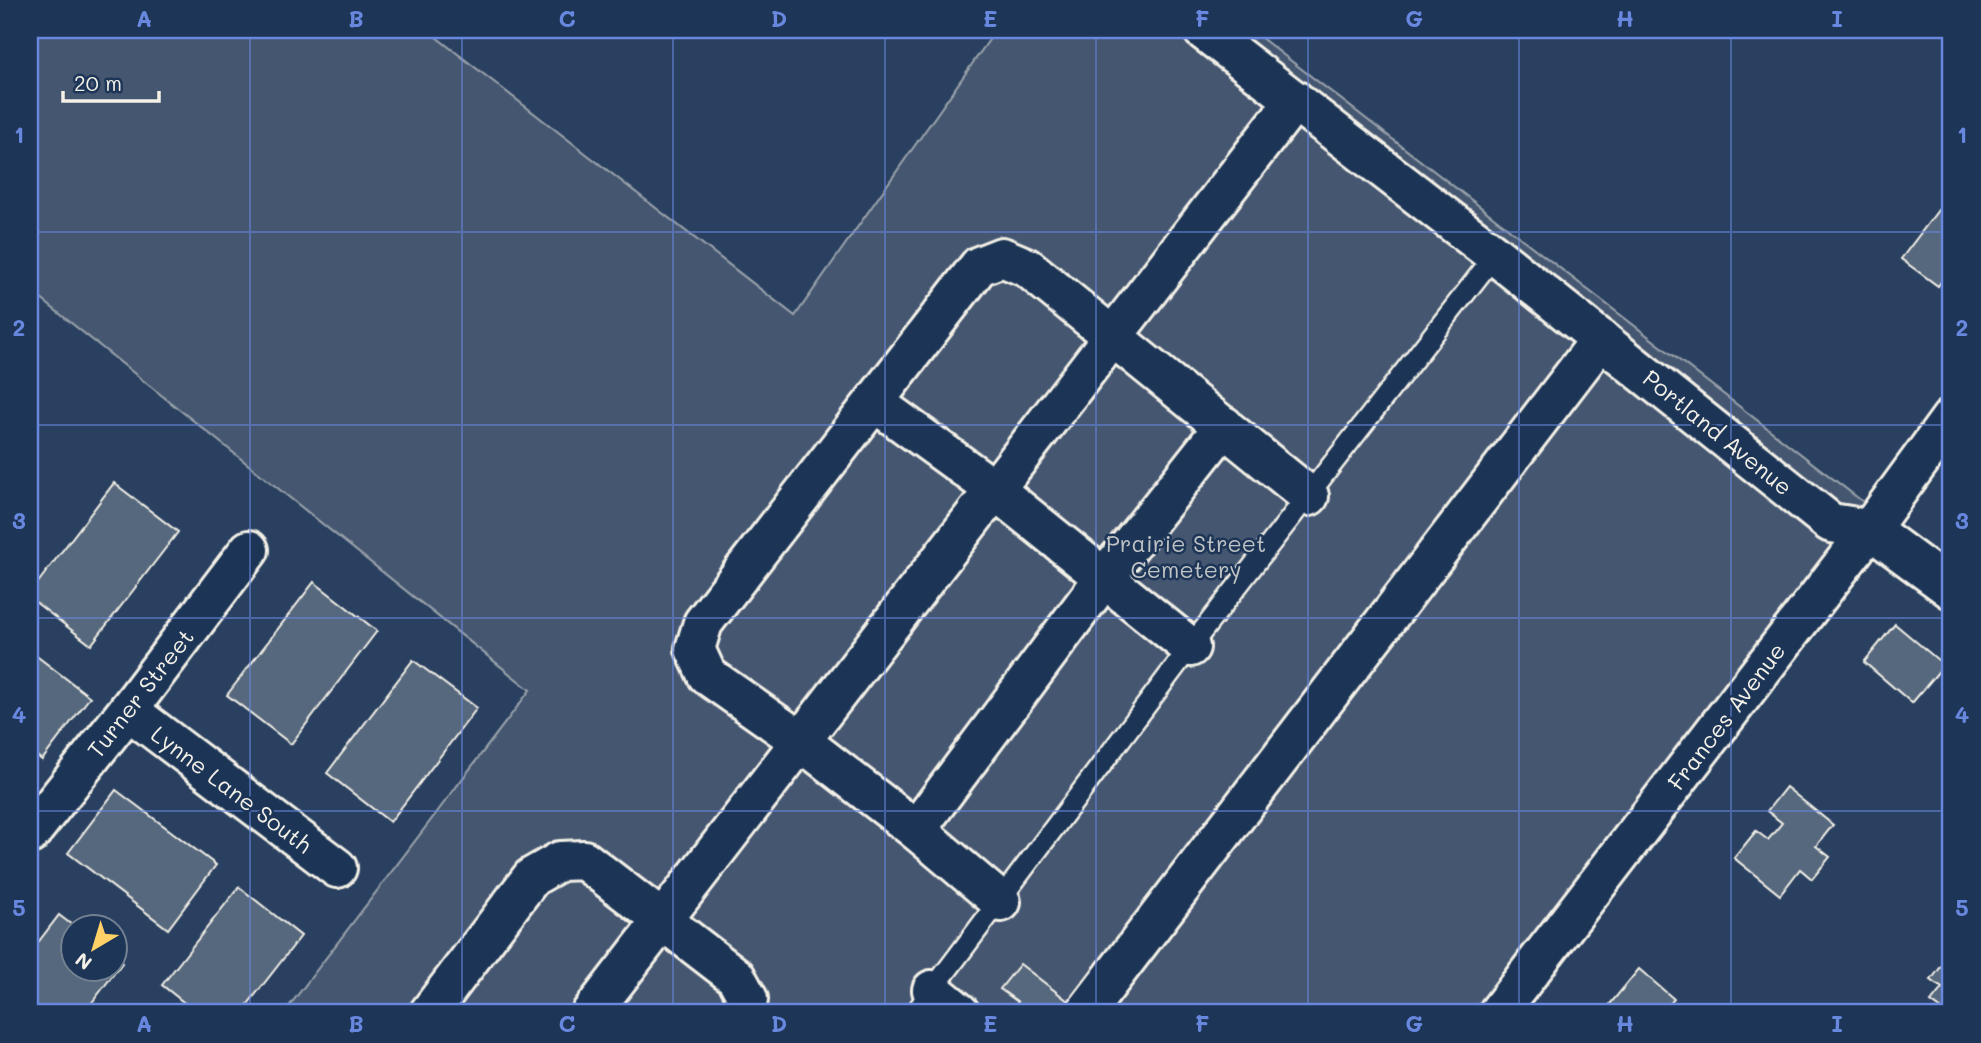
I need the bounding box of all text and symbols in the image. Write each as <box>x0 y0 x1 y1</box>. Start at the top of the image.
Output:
text: A <box>136 3 152 33</box>
text: B <box>348 3 364 33</box>
text: C <box>558 3 576 33</box>
text: D <box>771 3 787 33</box>
text: E <box>983 3 997 33</box>
text: F <box>1195 3 1209 33</box>
text: G <box>1405 3 1423 33</box>
text: H <box>1616 3 1634 33</box>
text: I <box>1831 3 1843 33</box>
scale bar <box>63 60 159 104</box>
text: 20 m <box>74 69 122 96</box>
text: 1 <box>14 119 24 149</box>
text: 1 <box>1957 119 1967 149</box>
text: 2 <box>13 312 25 342</box>
text: 2 <box>1956 312 1968 342</box>
street label: Portland Avenue <box>1637 363 1799 501</box>
text: 3 <box>12 505 26 535</box>
text: 3 <box>1955 505 1969 535</box>
park label: Prairie Street Cemetery <box>1106 528 1266 584</box>
street label: Turner Street <box>80 622 200 764</box>
street label: Frances Avenue <box>1661 636 1791 796</box>
text: 4 <box>12 699 26 729</box>
text: 4 <box>1955 699 1969 729</box>
street label: Lynne Lane South <box>145 719 319 859</box>
text: 5 <box>12 892 26 922</box>
text: 5 <box>1955 892 1969 922</box>
north arrow <box>60 914 130 984</box>
text: N <box>70 948 97 976</box>
text: A <box>136 1008 152 1038</box>
text: B <box>348 1008 364 1038</box>
text: C <box>558 1008 576 1038</box>
text: D <box>771 1008 787 1038</box>
text: E <box>983 1008 997 1038</box>
text: F <box>1195 1008 1209 1038</box>
text: G <box>1405 1008 1423 1038</box>
text: H <box>1616 1008 1634 1038</box>
text: I <box>1831 1008 1843 1038</box>

